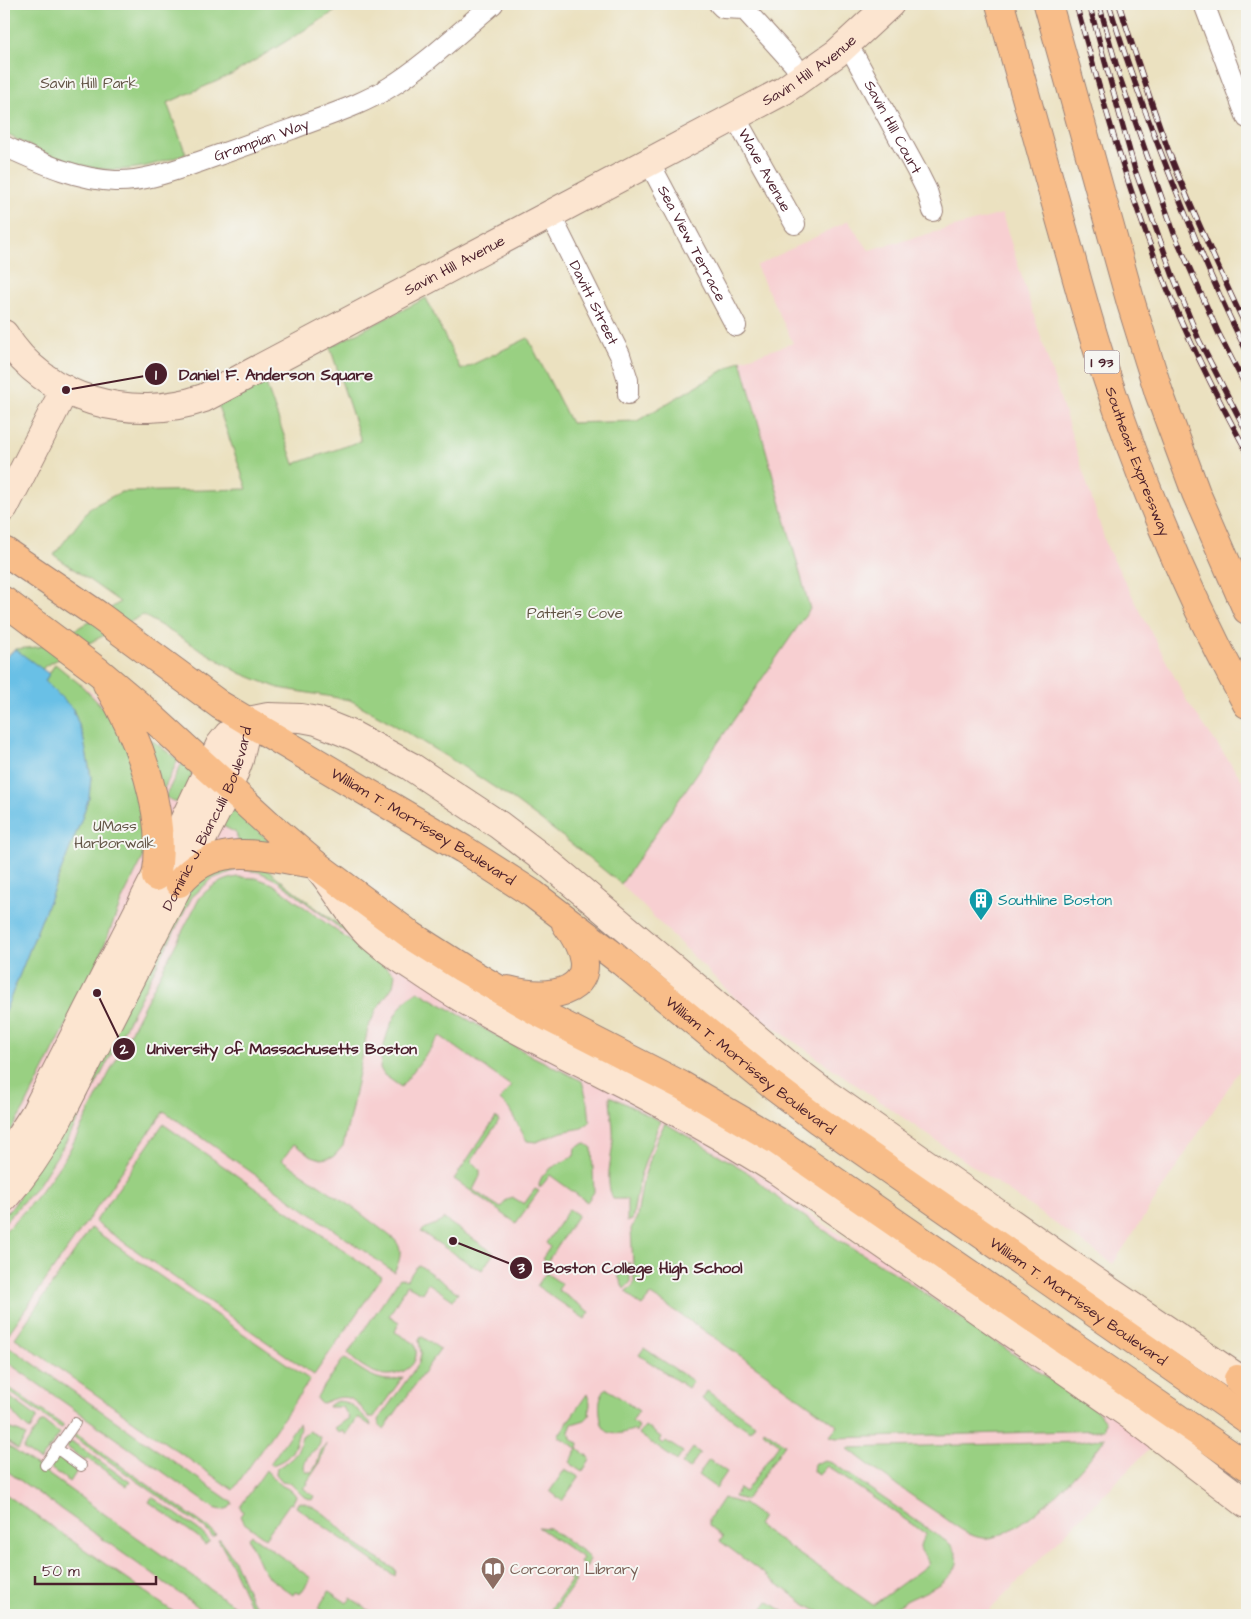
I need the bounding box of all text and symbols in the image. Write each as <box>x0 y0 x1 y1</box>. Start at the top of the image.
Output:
street label: Savin Hill Avenue <box>758 30 861 111</box>
park label: Savin Hill Park <box>40 73 138 94</box>
street label: Savin Hill Court <box>859 77 927 178</box>
street label: Grampian Way <box>211 113 312 167</box>
street label: Wave Avenue <box>733 125 796 216</box>
street label: Sea View Terrace <box>652 182 731 305</box>
street label: Savin Hill Avenue <box>400 230 509 301</box>
street label: Davitt Street <box>564 257 623 349</box>
road number: I 93 <box>1084 351 1120 374</box>
callout: Daniel F. Anderson Square <box>144 359 383 390</box>
text: Daniel F. Anderson Square <box>179 364 373 386</box>
text: 1 <box>155 365 157 386</box>
street label: Southeast Expressway <box>1100 384 1175 540</box>
park label: Patten's Cove <box>527 603 623 624</box>
street label: Dominic J. Bianculli Boulevard <box>157 724 257 914</box>
street label: William T. Morrissey Boulevard <box>327 763 519 891</box>
park label: UMass Harborwalk <box>74 816 156 854</box>
building icon: Southline Boston <box>968 887 994 921</box>
place label: Southline Boston <box>998 890 1113 911</box>
street label: William T. Morrissey Boulevard <box>661 992 840 1140</box>
callout: University of Massachusetts Boston <box>112 1033 427 1064</box>
text: University of Massachusetts Boston <box>147 1038 417 1061</box>
text: 2 <box>119 1039 129 1060</box>
street label: William T. Morrissey Boulevard <box>985 1233 1171 1371</box>
callout: Boston College High School <box>509 1252 753 1283</box>
text: Boston College High School <box>543 1257 743 1281</box>
text: 3 <box>516 1258 525 1279</box>
scale bar <box>35 1554 156 1586</box>
library icon: Corcoran Library <box>480 1556 506 1590</box>
place label: Corcoran Library <box>510 1559 638 1581</box>
text: 50 m <box>42 1561 80 1582</box>

